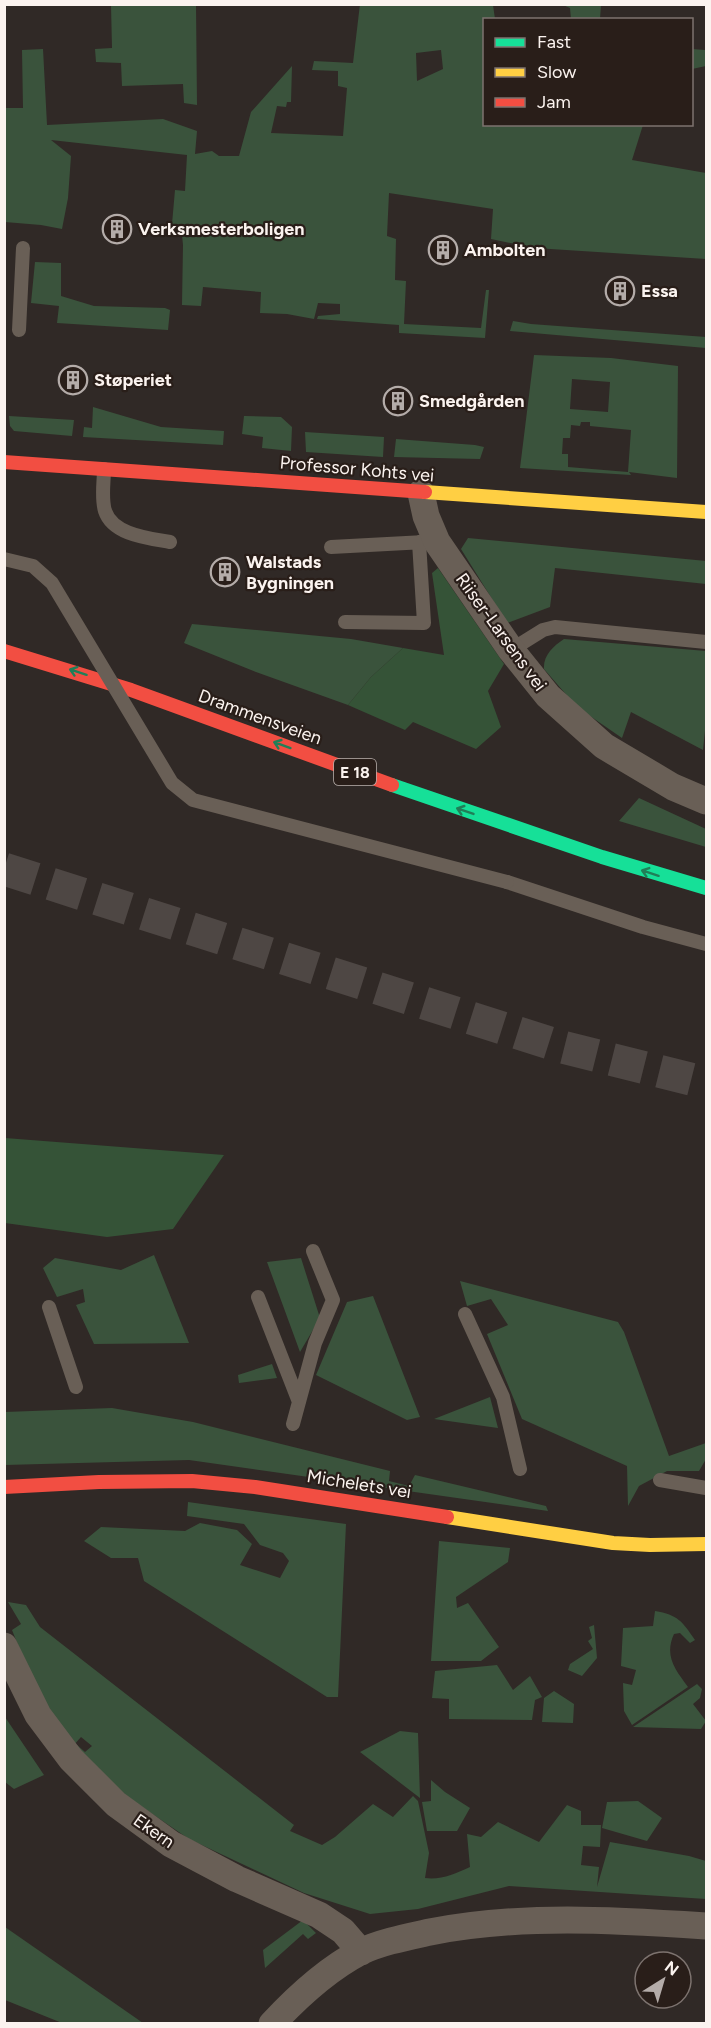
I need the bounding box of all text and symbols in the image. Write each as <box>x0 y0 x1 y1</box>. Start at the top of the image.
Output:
legend <box>483 18 693 126</box>
text: Fast <box>537 31 571 53</box>
text: Slow <box>537 61 576 83</box>
text: Jam <box>537 91 571 113</box>
building icon: Verksmesterboligen <box>101 213 133 245</box>
place label: Verksmesterboligen <box>138 218 304 240</box>
building icon: Ambolten <box>427 234 459 266</box>
place label: Ambolten <box>464 239 545 261</box>
building icon: Essa <box>604 275 636 307</box>
place label: Essa <box>641 280 678 302</box>
building icon: Støperiet <box>57 364 89 396</box>
place label: Støperiet <box>94 369 172 391</box>
building icon: Smedgården <box>382 385 414 417</box>
place label: Smedgården <box>419 390 524 412</box>
street label: Professor Kohts vei <box>279 451 435 487</box>
place label: Walstads Bygningen <box>246 551 334 594</box>
building icon: Walstads Bygningen <box>209 556 241 588</box>
street label: Riiser-Larsens vei <box>451 569 551 695</box>
one-way arrow <box>69 666 88 677</box>
street label: Drammensveien <box>195 685 325 749</box>
one-way arrow <box>273 738 292 749</box>
road number: E 18 <box>334 759 376 785</box>
one-way arrow <box>456 804 475 815</box>
one-way arrow <box>641 867 660 878</box>
street label: Michelets vei <box>305 1465 413 1503</box>
street label: Ekern <box>129 1809 179 1853</box>
north arrow <box>633 1950 693 2010</box>
text: N <box>661 1957 682 1980</box>

